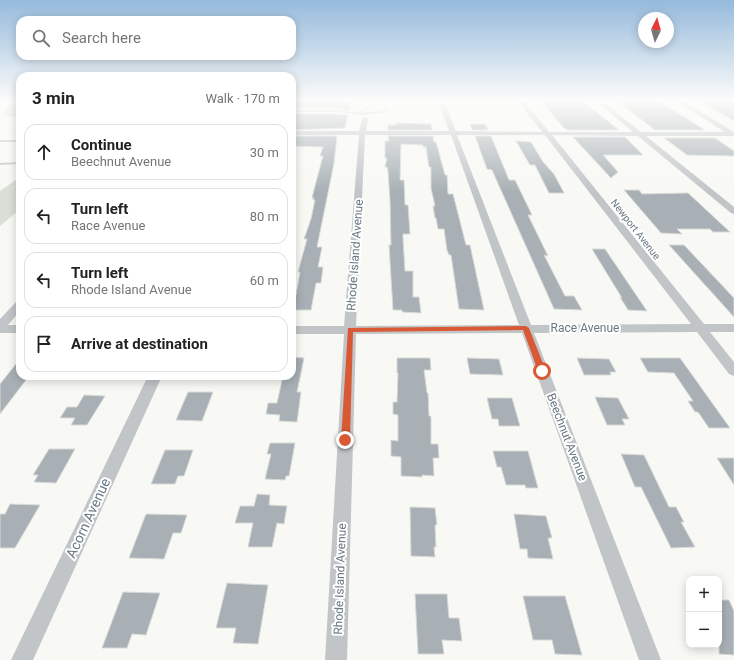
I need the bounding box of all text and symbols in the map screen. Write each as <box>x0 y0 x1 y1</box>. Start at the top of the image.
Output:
north arrow <box>638 12 674 48</box>
search box <box>16 16 296 60</box>
icon: search <box>30 27 52 49</box>
text: Search here <box>62 29 141 47</box>
text: 3 min <box>32 88 75 108</box>
text: Walk · 170 m <box>205 91 280 106</box>
text: Continue <box>71 136 132 154</box>
icon: ahead <box>33 141 55 163</box>
text: 30 m <box>250 145 279 160</box>
text: Beechnut Avenue <box>71 154 171 169</box>
street label: Newport Avenue <box>609 197 663 262</box>
street label: Rhode Island Avenue <box>344 199 366 311</box>
text: Turn left <box>71 200 128 218</box>
icon: left <box>33 205 55 227</box>
text: 80 m <box>250 209 279 224</box>
text: Race Avenue <box>71 218 146 233</box>
text: Turn left <box>71 264 128 282</box>
icon: left <box>33 269 55 291</box>
text: 60 m <box>250 273 279 288</box>
text: Rhode Island Avenue <box>71 282 192 297</box>
street label: Race Avenue <box>551 321 619 335</box>
icon: arrive <box>33 333 55 355</box>
text: Arrive at destination <box>71 335 208 353</box>
route start <box>533 362 551 380</box>
street label: Beechnut Avenue <box>544 391 590 483</box>
route end <box>336 431 354 449</box>
street label: Acorn Avenue <box>63 476 113 560</box>
street label: Rhode Island Avenue <box>331 523 349 635</box>
map controls <box>686 576 722 648</box>
button: + <box>686 576 722 612</box>
button: − <box>686 612 722 648</box>

